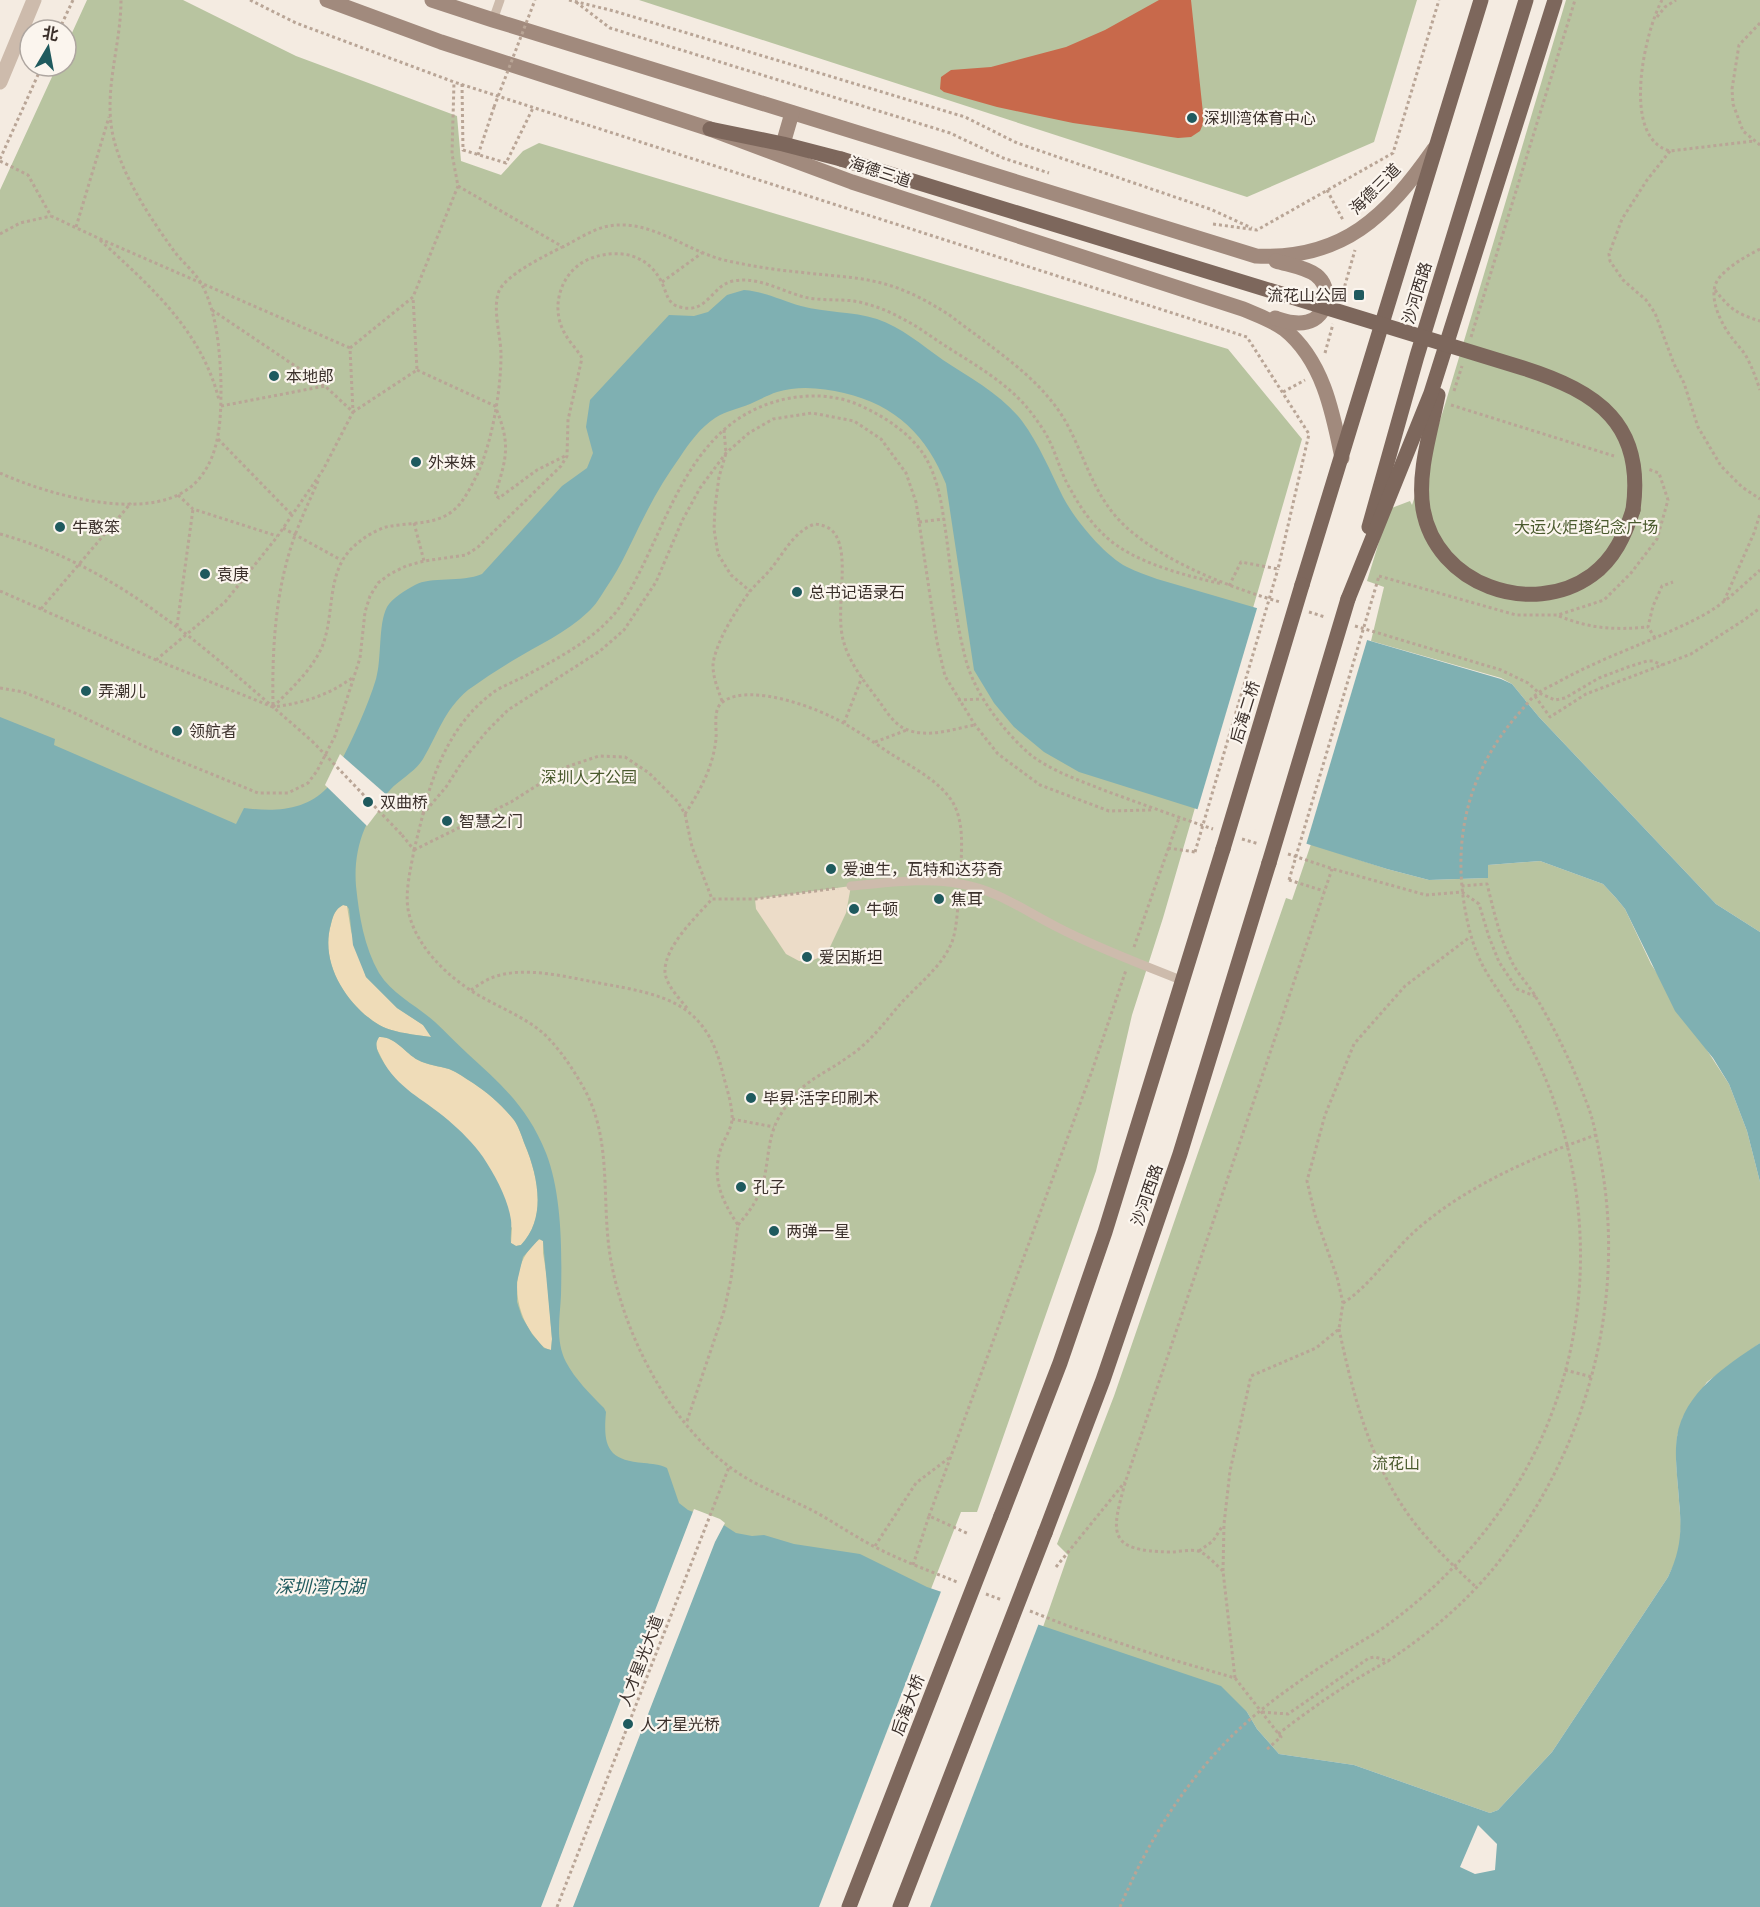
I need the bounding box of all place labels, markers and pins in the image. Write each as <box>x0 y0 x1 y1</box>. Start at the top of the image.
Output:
place label: 深圳湾体育中心 <box>1204 109 1316 128</box>
marker: 深圳湾体育中心 <box>1185 111 1199 125</box>
place label: 流花山公园 <box>1267 286 1347 305</box>
marker: 流花山公园 <box>1352 288 1366 302</box>
place label: 本地郎 <box>286 367 334 386</box>
marker: 本地郎 <box>267 369 281 383</box>
place label: 外来妹 <box>428 453 476 472</box>
marker: 外来妹 <box>409 455 423 469</box>
place label: 牛憨笨 <box>72 518 120 537</box>
marker: 牛憨笨 <box>53 520 67 534</box>
place label: 袁庚 <box>217 565 249 584</box>
marker: 袁庚 <box>198 567 212 581</box>
place label: 总书记语录石 <box>809 583 905 602</box>
marker: 总书记语录石 <box>790 585 804 599</box>
place label: 弄潮儿 <box>98 682 146 701</box>
marker: 弄潮儿 <box>79 684 93 698</box>
place label: 领航者 <box>189 722 237 741</box>
marker: 领航者 <box>170 724 184 738</box>
place label: 双曲桥 <box>380 793 428 812</box>
marker: 双曲桥 <box>361 795 375 809</box>
place label: 智慧之门 <box>459 812 523 831</box>
marker: 智慧之门 <box>440 814 454 828</box>
place label: 爱迪生，瓦特和达芬奇 <box>843 860 1003 879</box>
marker: 爱迪生，瓦特和达芬奇 <box>824 862 838 876</box>
place label: 焦耳 <box>951 890 983 909</box>
marker: 焦耳 <box>932 892 946 906</box>
place label: 牛顿 <box>866 900 898 919</box>
marker: 牛顿 <box>847 902 861 916</box>
place label: 爱因斯坦 <box>819 948 883 967</box>
marker: 爱因斯坦 <box>800 950 814 964</box>
place label: 毕昇·活字印刷术 <box>763 1089 879 1108</box>
marker: 毕昇·活字印刷术 <box>744 1091 758 1105</box>
place label: 孔子 <box>753 1178 785 1197</box>
marker: 孔子 <box>734 1180 748 1194</box>
place label: 两弹一星 <box>786 1222 850 1241</box>
marker: 两弹一星 <box>767 1224 781 1238</box>
place label: 人才星光桥 <box>640 1715 720 1734</box>
marker: 人才星光桥 <box>621 1717 635 1731</box>

